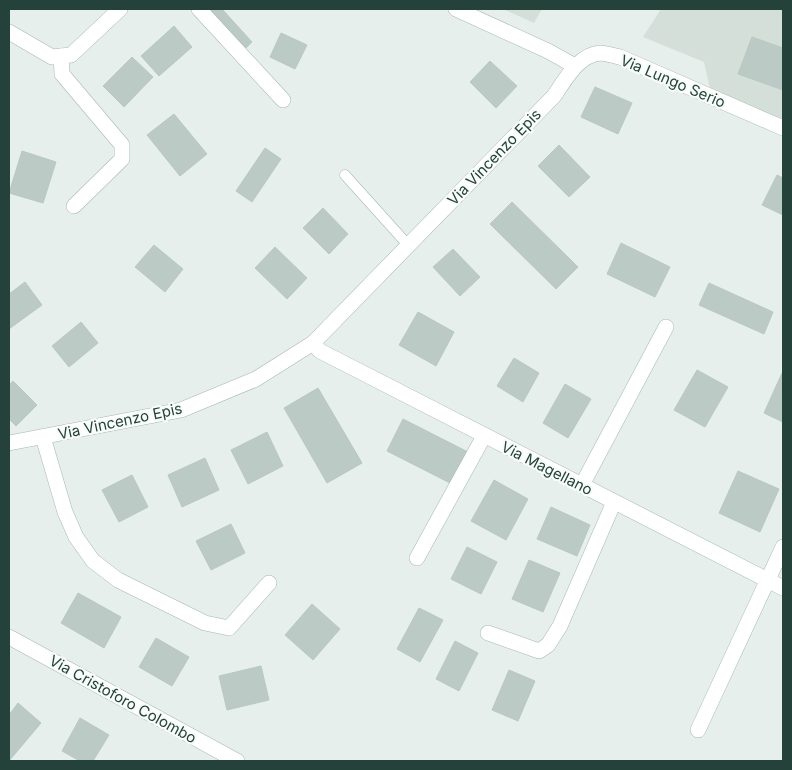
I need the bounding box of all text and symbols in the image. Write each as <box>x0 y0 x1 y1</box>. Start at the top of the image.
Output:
street label: Via Lungo Serio <box>618 50 728 112</box>
street label: Via Vincenzo Epis <box>443 105 545 209</box>
street label: Via Vincenzo Epis <box>56 399 184 443</box>
street label: Via Magellano <box>498 437 596 499</box>
street label: Via Cristoforo Colombo <box>46 651 200 747</box>

